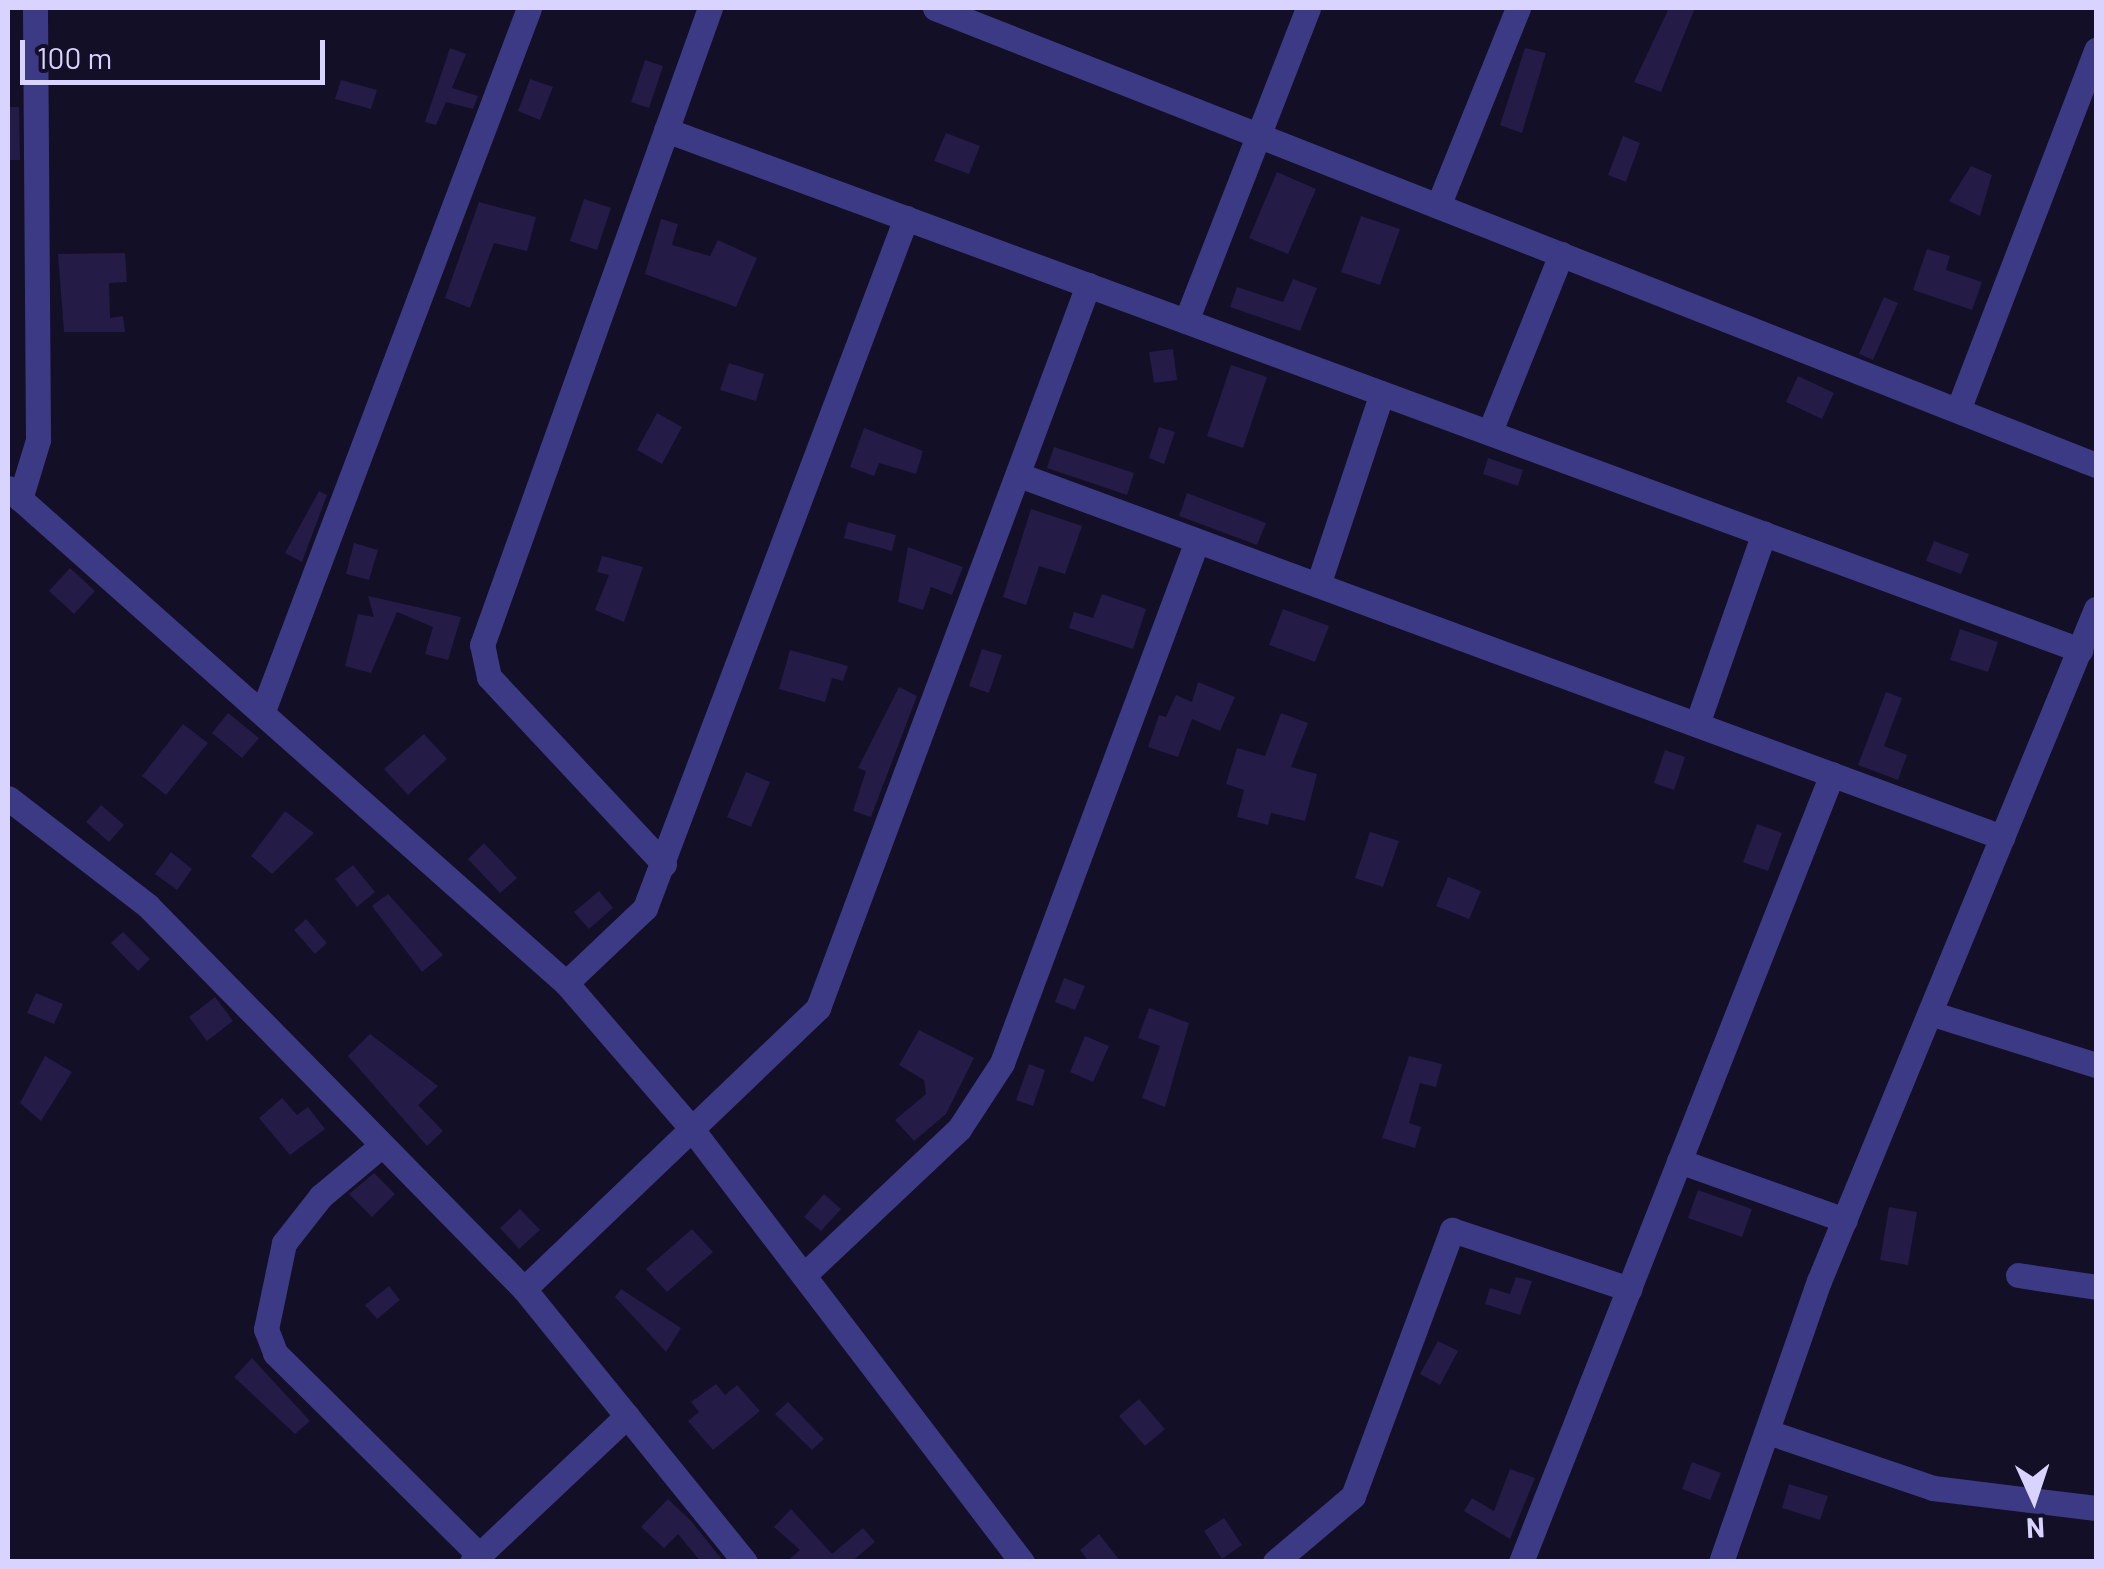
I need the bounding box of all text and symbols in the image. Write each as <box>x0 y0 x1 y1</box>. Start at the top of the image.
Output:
scale bar <box>25 20 330 82</box>
text: 100 m <box>37 39 112 75</box>
north arrow <box>1984 1449 2084 1549</box>
text: N <box>2025 1511 2046 1546</box>

